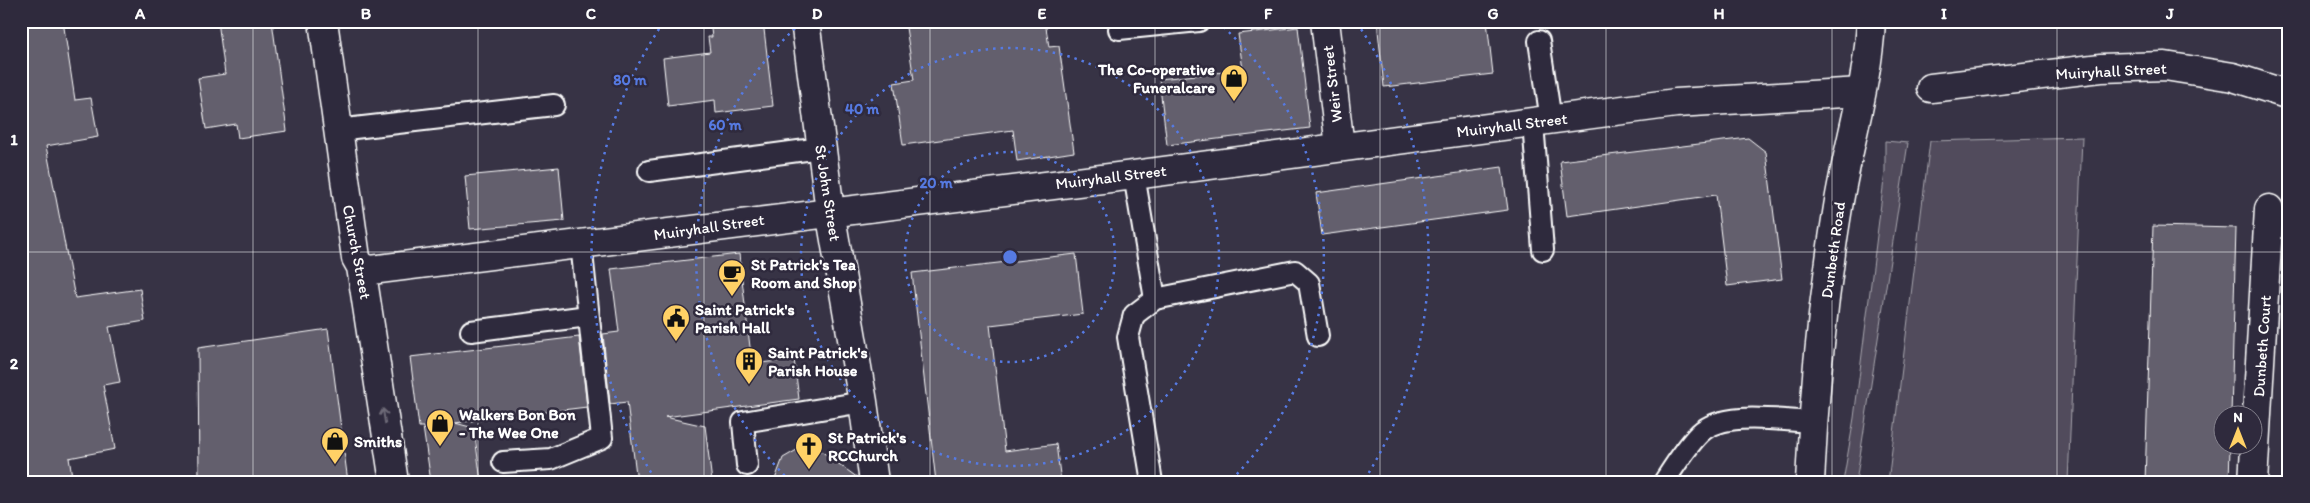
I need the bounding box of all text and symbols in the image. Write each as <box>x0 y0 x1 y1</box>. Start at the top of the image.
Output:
text: A <box>134 4 146 23</box>
text: B <box>361 4 372 23</box>
text: C <box>586 4 597 23</box>
text: D <box>812 4 823 23</box>
text: E <box>1038 4 1047 23</box>
text: F <box>1264 4 1273 23</box>
text: G <box>1487 4 1499 23</box>
text: H <box>1713 4 1725 23</box>
text: I <box>1941 4 1947 23</box>
text: J <box>2165 4 2174 23</box>
street label: Weir Street <box>1318 44 1346 124</box>
street label: Muiryhall Street <box>2055 59 2167 83</box>
place label: The Co-operative Funeralcare <box>1097 60 1215 97</box>
shop icon: The Co-operative Funeralcare <box>1219 63 1249 102</box>
text: 80 m <box>613 71 647 89</box>
text: 40 m <box>845 100 880 118</box>
street label: Muiryhall Street <box>1456 109 1568 141</box>
text: 60 m <box>708 116 742 134</box>
text: 1 <box>10 130 18 149</box>
street label: St John Street <box>811 143 845 243</box>
street label: Muiryhall Street <box>1055 161 1167 193</box>
text: 20 m <box>919 174 953 192</box>
street label: Dunbeth Road <box>1817 200 1849 300</box>
street label: Church Street <box>339 203 375 301</box>
street label: Muiryhall Street <box>653 210 766 244</box>
centre of rings <box>1001 248 1019 266</box>
place label: St Patrick's Tea Room and Shop <box>751 255 857 293</box>
cafe icon: St Patrick's Tea Room and Shop <box>717 258 747 297</box>
street label: Dunbeth Court <box>2249 294 2275 398</box>
place label: Saint Patrick's Parish Hall <box>695 300 795 337</box>
public building icon: Saint Patrick's Parish Hall <box>661 303 691 342</box>
place label: Saint Patrick's Parish House <box>768 343 868 380</box>
building icon: Saint Patrick's Parish House <box>734 346 764 385</box>
text: 2 <box>10 354 19 373</box>
place label: Walkers Bon Bon - The Wee One <box>459 405 577 442</box>
north arrow <box>2212 406 2262 456</box>
shop icon: Walkers Bon Bon - The Wee One <box>425 408 455 447</box>
one-way arrow <box>379 409 389 425</box>
text: N <box>2233 409 2243 426</box>
shop icon: Smiths <box>320 426 350 465</box>
place label: St Patrick's RCChurch <box>828 428 906 465</box>
church icon: St Patrick's RCChurch <box>794 431 824 470</box>
place label: Smiths <box>354 432 402 451</box>

